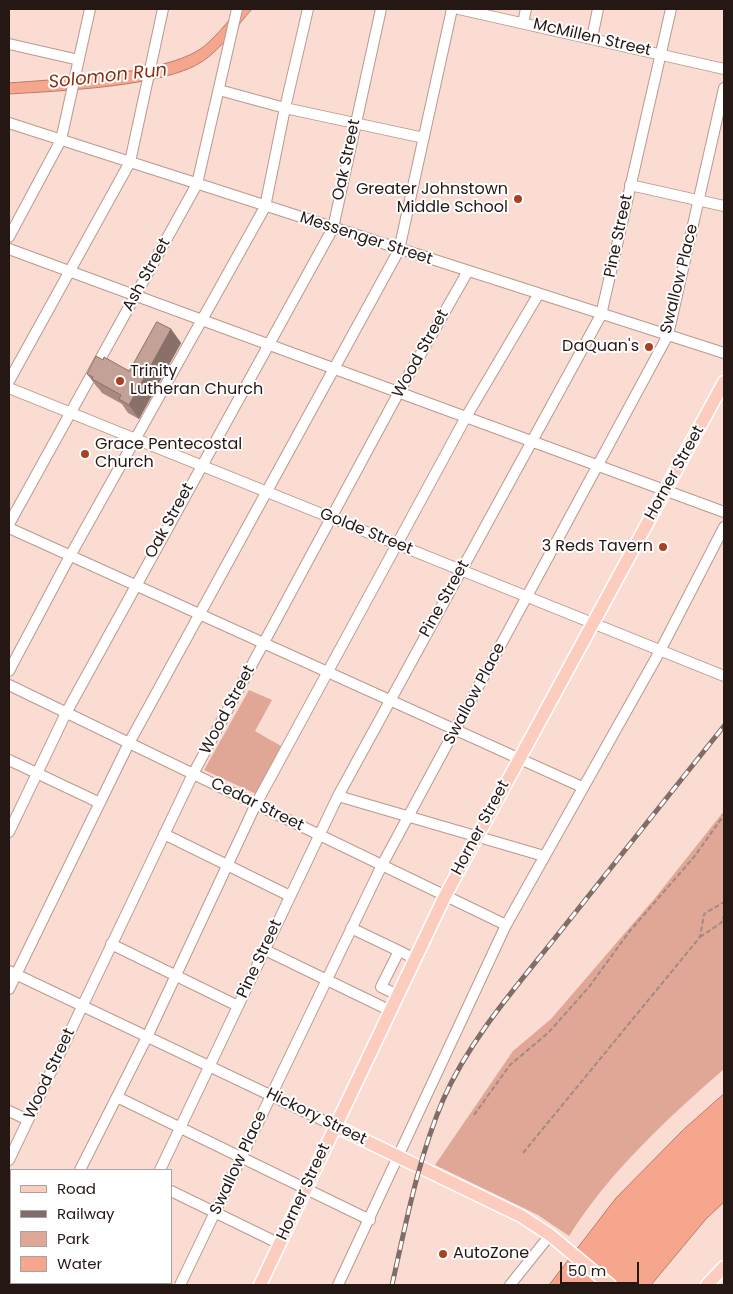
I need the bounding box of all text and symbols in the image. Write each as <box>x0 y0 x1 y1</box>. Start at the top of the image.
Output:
street label: McMillen Street <box>531 15 653 61</box>
water label: Solomon Run <box>48 60 168 94</box>
street label: Oak Street <box>329 118 365 202</box>
place label: Greater Johnstown Middle School <box>356 180 508 218</box>
marker: Greater Johnstown Middle School <box>512 193 524 205</box>
street label: Pine Street <box>601 193 637 279</box>
street label: Messenger Street <box>297 208 435 270</box>
street label: Swallow Place <box>657 222 703 336</box>
street label: Ash Street <box>119 235 175 315</box>
street label: Wood Street <box>389 306 453 402</box>
place label: DaQuan's <box>562 337 639 357</box>
marker: DaQuan's <box>643 341 655 353</box>
place label: Trinity Lutheran Church <box>130 362 263 400</box>
marker: Trinity Lutheran Church <box>114 375 126 387</box>
street label: Horner Street <box>641 423 709 523</box>
place label: Grace Pentecostal Church <box>95 435 242 473</box>
marker: Grace Pentecostal Church <box>79 448 91 460</box>
street label: Oak Street <box>142 480 198 562</box>
street label: Golde Street <box>317 505 415 559</box>
place label: 3 Reds Tavern <box>542 537 653 557</box>
marker: 3 Reds Tavern <box>657 541 669 553</box>
street label: Pine Street <box>416 557 474 641</box>
street label: Swallow Place <box>440 640 510 748</box>
street label: Wood Street <box>197 662 259 758</box>
street label: Cedar Street <box>207 774 307 836</box>
street label: Horner Street <box>448 777 514 879</box>
street label: Pine Street <box>233 917 287 1001</box>
street label: Wood Street <box>21 1026 79 1122</box>
street label: Hickory Street <box>263 1084 369 1150</box>
street label: Swallow Place <box>207 1108 271 1218</box>
street label: Horner Street <box>273 1141 335 1243</box>
legend <box>10 1169 172 1284</box>
text: Road <box>57 1178 96 1199</box>
text: Railway <box>57 1203 115 1224</box>
text: Park <box>57 1228 89 1249</box>
place label: AutoZone <box>453 1244 529 1264</box>
marker: AutoZone <box>437 1248 449 1260</box>
scale bar <box>563 1252 642 1284</box>
text: Water <box>57 1253 102 1274</box>
text: 50 m <box>568 1260 606 1281</box>

